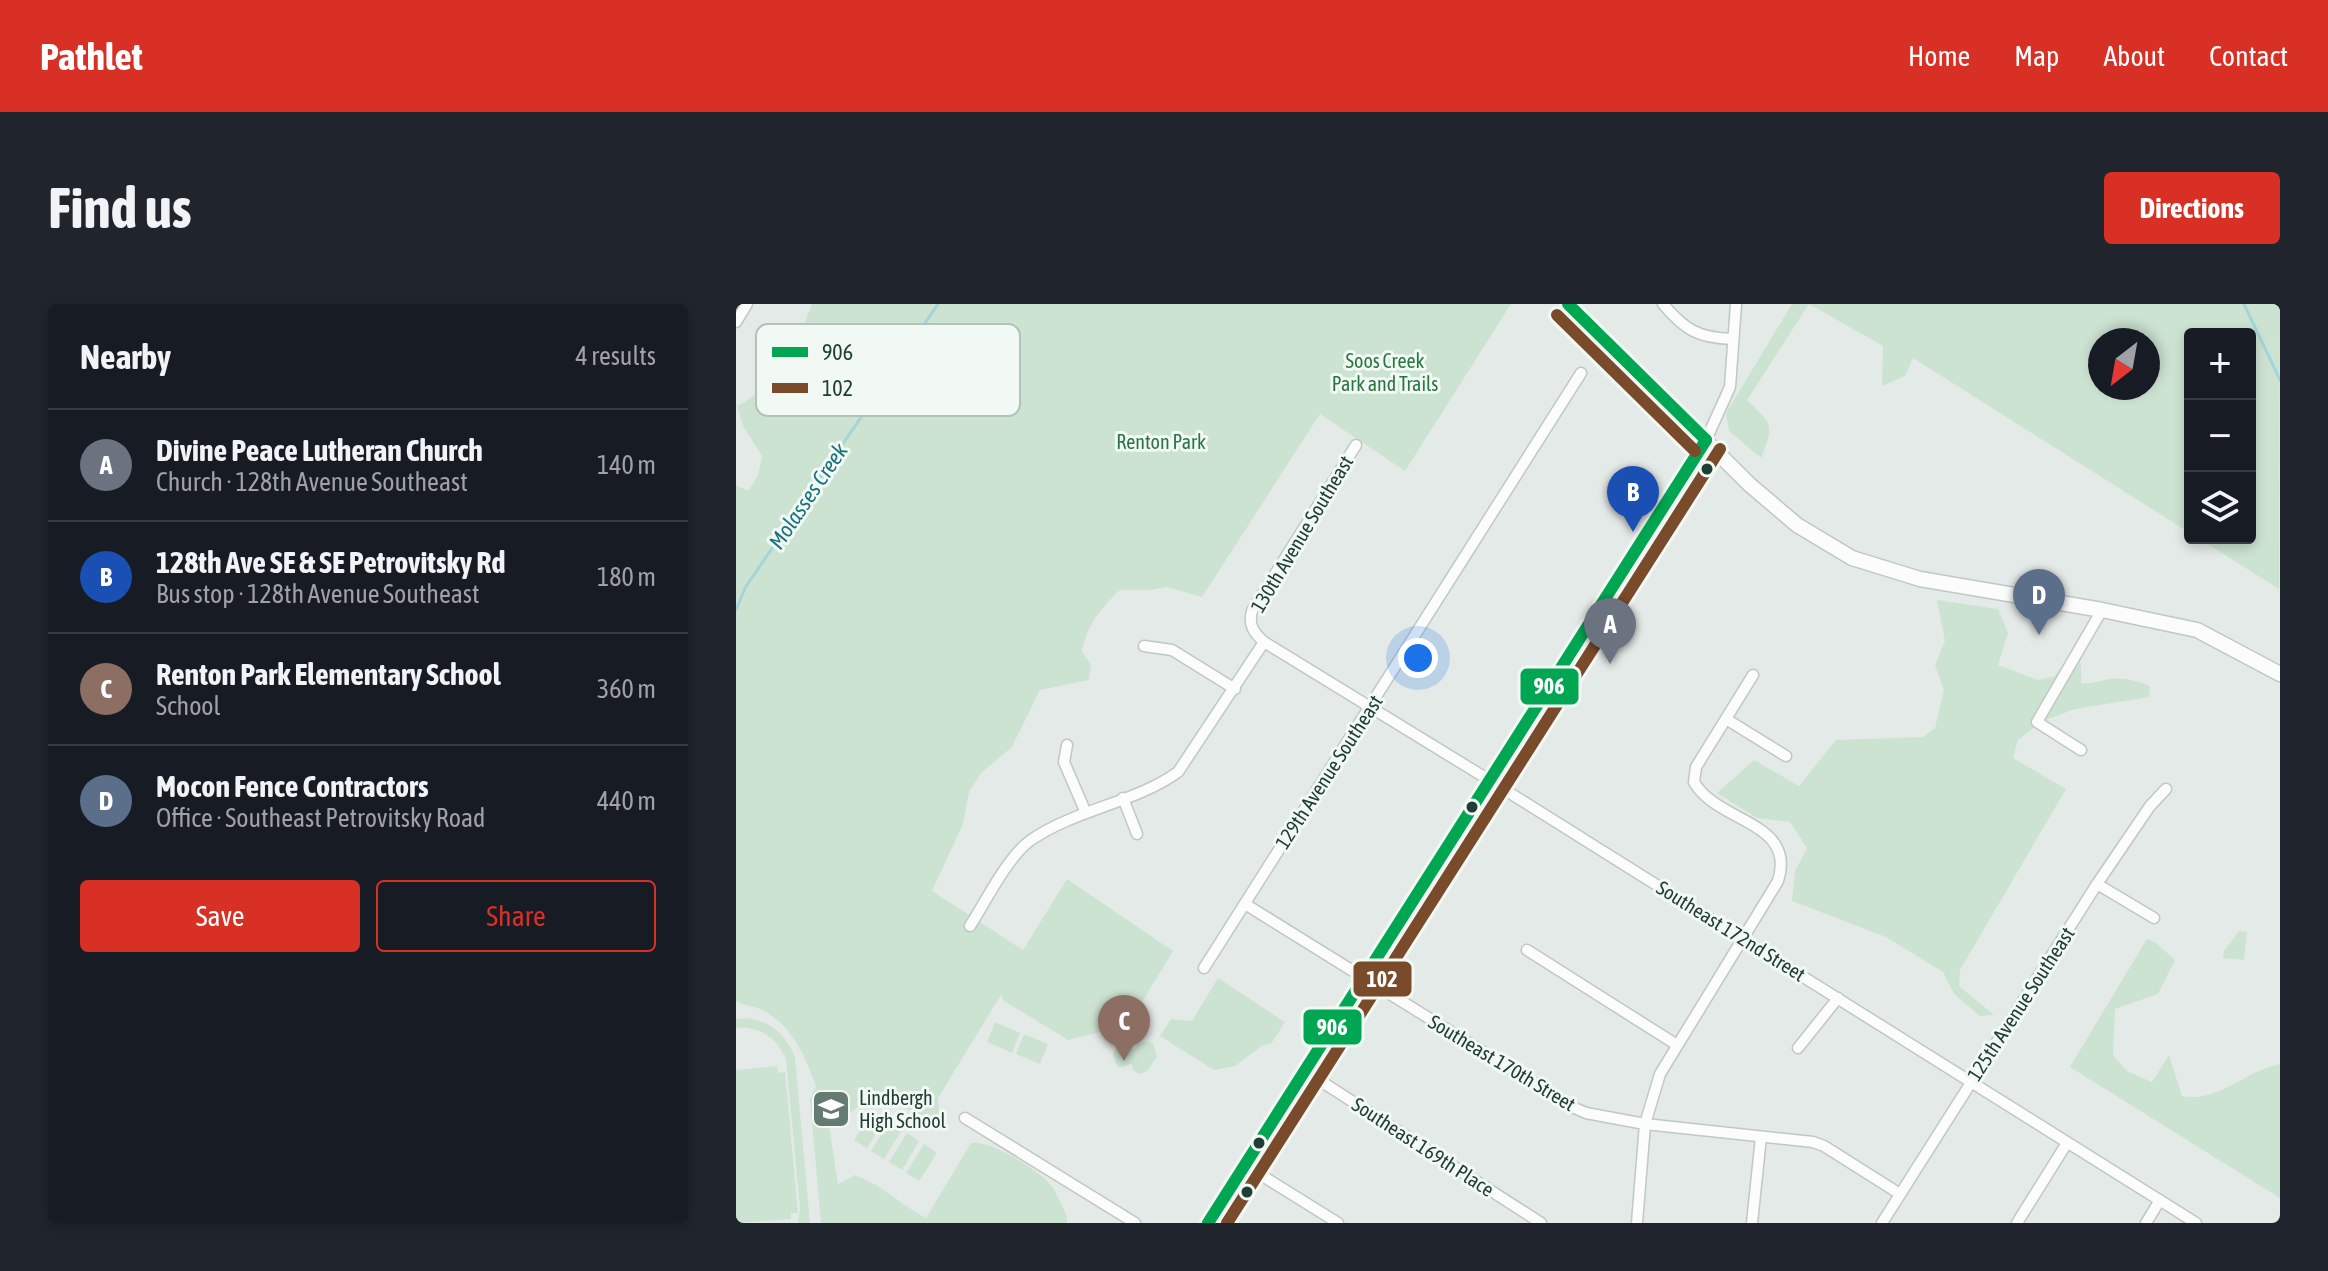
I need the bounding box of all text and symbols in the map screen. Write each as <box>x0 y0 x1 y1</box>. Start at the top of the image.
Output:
text: Pathlet <box>40 35 143 78</box>
text: Home <box>1908 40 1970 72</box>
text: Map <box>2014 40 2059 72</box>
text: About <box>2103 40 2165 72</box>
text: Contact <box>2209 40 2288 72</box>
button: Directions <box>2104 172 2280 244</box>
text: Find us <box>48 176 192 240</box>
legend <box>756 324 1020 416</box>
north arrow <box>2088 328 2160 400</box>
map controls <box>2184 328 2256 544</box>
button: + <box>2184 328 2256 400</box>
text: Nearby <box>80 337 171 376</box>
text: 906 <box>822 339 853 365</box>
text: 4 results <box>575 341 656 371</box>
park label: Soos Creek Park and Trails <box>1332 349 1438 395</box>
text: 102 <box>822 375 853 401</box>
button: − <box>2184 400 2256 472</box>
park label: Renton Park <box>1116 430 1206 453</box>
text: Divine Peace Lutheran Church <box>156 433 483 467</box>
water label: Molasses Creek <box>763 438 853 554</box>
text: A <box>100 450 112 480</box>
text: 140 m <box>597 450 656 480</box>
street label: 130th Avenue Southeast <box>1246 451 1358 616</box>
unlabelled marker <box>1699 461 1715 477</box>
pin: B <box>1607 466 1659 532</box>
text: Church · 128th Avenue Southeast <box>156 467 468 497</box>
button: layers <box>2184 472 2256 544</box>
text: 128th Ave SE & SE Petrovitsky Rd <box>156 545 505 579</box>
text: B <box>100 562 112 592</box>
text: 180 m <box>597 562 656 592</box>
pin: D <box>2013 569 2065 635</box>
text: Bus stop · 128th Avenue Southeast <box>156 579 479 609</box>
pin: A <box>1584 598 1636 664</box>
your location <box>1398 638 1438 678</box>
text: Renton Park Elementary School <box>156 657 501 691</box>
line badge: 906 <box>1519 667 1580 706</box>
text: 906 <box>1533 673 1565 699</box>
text: C <box>100 674 112 704</box>
text: 360 m <box>597 674 656 704</box>
street label: 129th Avenue Southeast <box>1270 690 1387 853</box>
text: School <box>156 691 220 721</box>
text: Mocon Fence Contractors <box>156 769 429 803</box>
text: D <box>99 786 113 816</box>
text: 440 m <box>597 786 656 816</box>
unlabelled marker <box>1464 799 1480 815</box>
text: Office · Southeast Petrovitsky Road <box>156 803 485 833</box>
street label: Southeast 172nd Street <box>1653 876 1810 986</box>
button: Save <box>80 880 360 952</box>
button: Share <box>376 880 656 952</box>
street label: 125th Avenue Southeast <box>1962 922 2079 1085</box>
line badge: 102 <box>1352 960 1413 998</box>
text: 102 <box>1366 966 1398 992</box>
pin: C <box>1098 995 1150 1061</box>
line badge: 906 <box>1302 1008 1363 1046</box>
street label: Southeast 170th Street <box>1425 1010 1580 1116</box>
text: 906 <box>1316 1014 1348 1040</box>
place label: Lindbergh High School <box>859 1086 947 1132</box>
school or university icon: Lindbergh High School <box>810 1088 852 1130</box>
street label: Southeast 169th Place <box>1348 1092 1498 1201</box>
unlabelled marker <box>1251 1135 1267 1151</box>
unlabelled marker <box>1239 1184 1255 1200</box>

